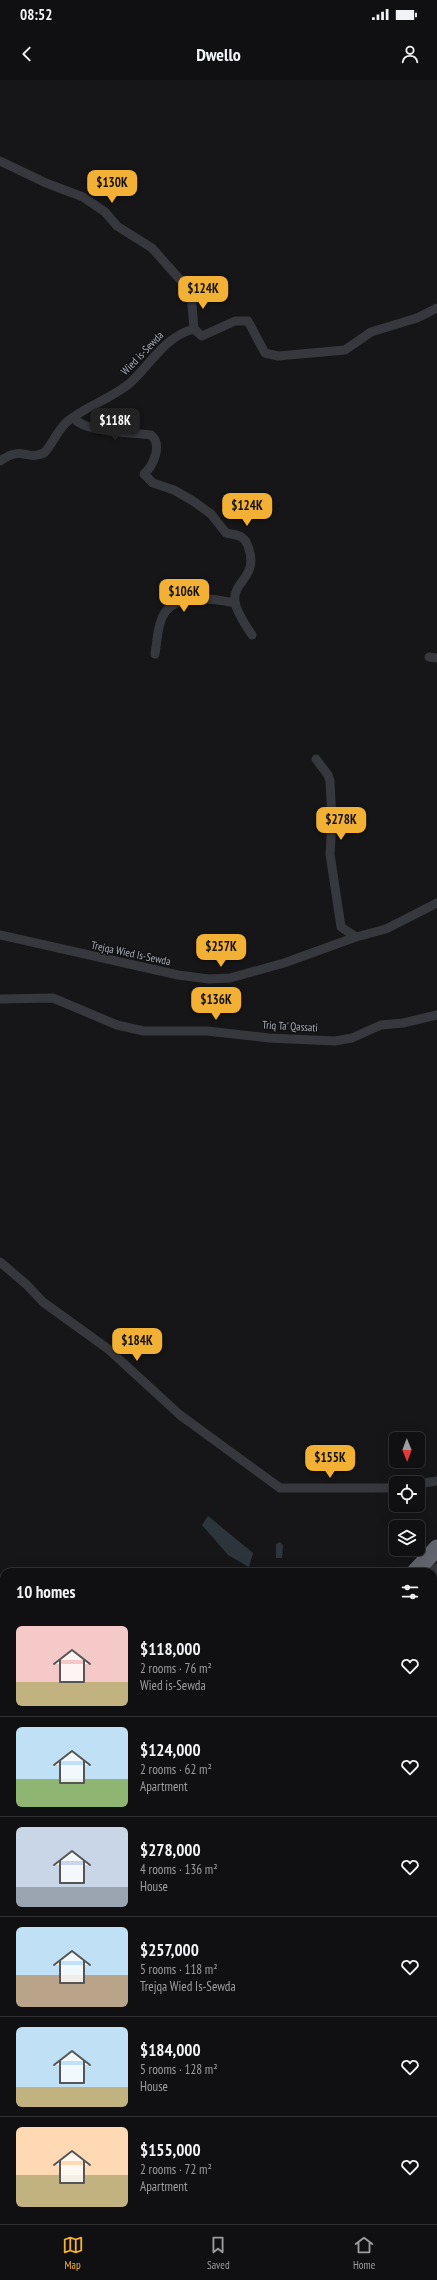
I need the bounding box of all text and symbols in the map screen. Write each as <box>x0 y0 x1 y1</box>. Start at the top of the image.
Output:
text: 08:52 <box>20 5 52 24</box>
icon: back <box>16 43 38 65</box>
text: Dwello <box>196 43 241 66</box>
icon: person <box>399 43 421 65</box>
pin: $130K <box>84 170 140 204</box>
text: $130K <box>96 174 128 191</box>
pin: $124K <box>175 276 231 310</box>
text: $124K <box>187 280 219 297</box>
street label: Wied is-Sewda <box>118 328 166 378</box>
pin: $118K <box>87 408 143 442</box>
text: $118K <box>99 412 131 429</box>
pin: $124K <box>219 493 275 527</box>
text: $124K <box>231 497 263 514</box>
pin: $106K <box>156 579 212 613</box>
text: $106K <box>168 583 200 600</box>
pin: $278K <box>313 807 369 841</box>
text: $278K <box>325 811 357 828</box>
pin: $257K <box>193 934 249 968</box>
street label: Trejqa Wied Is-Sewda <box>90 938 172 968</box>
text: $257K <box>205 938 237 955</box>
pin: $136K <box>188 987 244 1021</box>
text: $136K <box>200 991 232 1008</box>
street label: Triq Ta' Qassati <box>262 1018 318 1034</box>
pin: $184K <box>109 1328 165 1362</box>
text: $184K <box>121 1332 153 1349</box>
north arrow <box>389 1432 425 1468</box>
map controls <box>389 1432 425 1556</box>
pin: $155K <box>302 1445 358 1479</box>
text: $155K <box>314 1449 346 1466</box>
button: locate <box>389 1476 425 1512</box>
button: layers <box>389 1520 425 1556</box>
text: 10 homes <box>16 1581 75 1603</box>
icon: filters <box>399 1581 421 1603</box>
text: $118,000 <box>140 1638 201 1660</box>
icon: home <box>48 1642 96 1690</box>
icon: heart <box>399 1655 421 1677</box>
text: 2 rooms · 76 m² <box>140 1660 212 1677</box>
text: Wied is-Sewda <box>140 1677 206 1694</box>
text: $124,000 <box>140 1739 201 1761</box>
icon: home <box>48 1743 96 1791</box>
icon: heart <box>399 1756 421 1778</box>
text: 2 rooms · 62 m² <box>140 1761 212 1778</box>
text: Apartment <box>140 1778 188 1795</box>
text: $278,000 <box>140 1839 201 1861</box>
icon: home <box>48 1843 96 1891</box>
icon: heart <box>399 1856 421 1878</box>
text: 4 rooms · 136 m² <box>140 1861 218 1878</box>
text: House <box>140 1878 168 1895</box>
text: $257,000 <box>140 1939 199 1961</box>
icon: home <box>48 1943 96 1991</box>
icon: heart <box>399 1956 421 1978</box>
text: 5 rooms · 118 m² <box>140 1961 218 1978</box>
text: Trejqa Wied Is-Sewda <box>140 1978 236 1995</box>
text: $184,000 <box>140 2039 201 2061</box>
icon: home <box>48 2043 96 2091</box>
icon: heart <box>399 2056 421 2078</box>
text: 5 rooms · 128 m² <box>140 2061 218 2078</box>
text: House <box>140 2078 168 2095</box>
text: $155,000 <box>140 2139 201 2161</box>
icon: home <box>48 2143 96 2191</box>
icon: heart <box>399 2156 421 2178</box>
text: 2 rooms · 72 m² <box>140 2161 212 2178</box>
text: Apartment <box>140 2178 188 2195</box>
tab: Map <box>62 2234 84 2272</box>
tab: Saved <box>207 2234 230 2272</box>
tab: Home <box>353 2234 375 2272</box>

